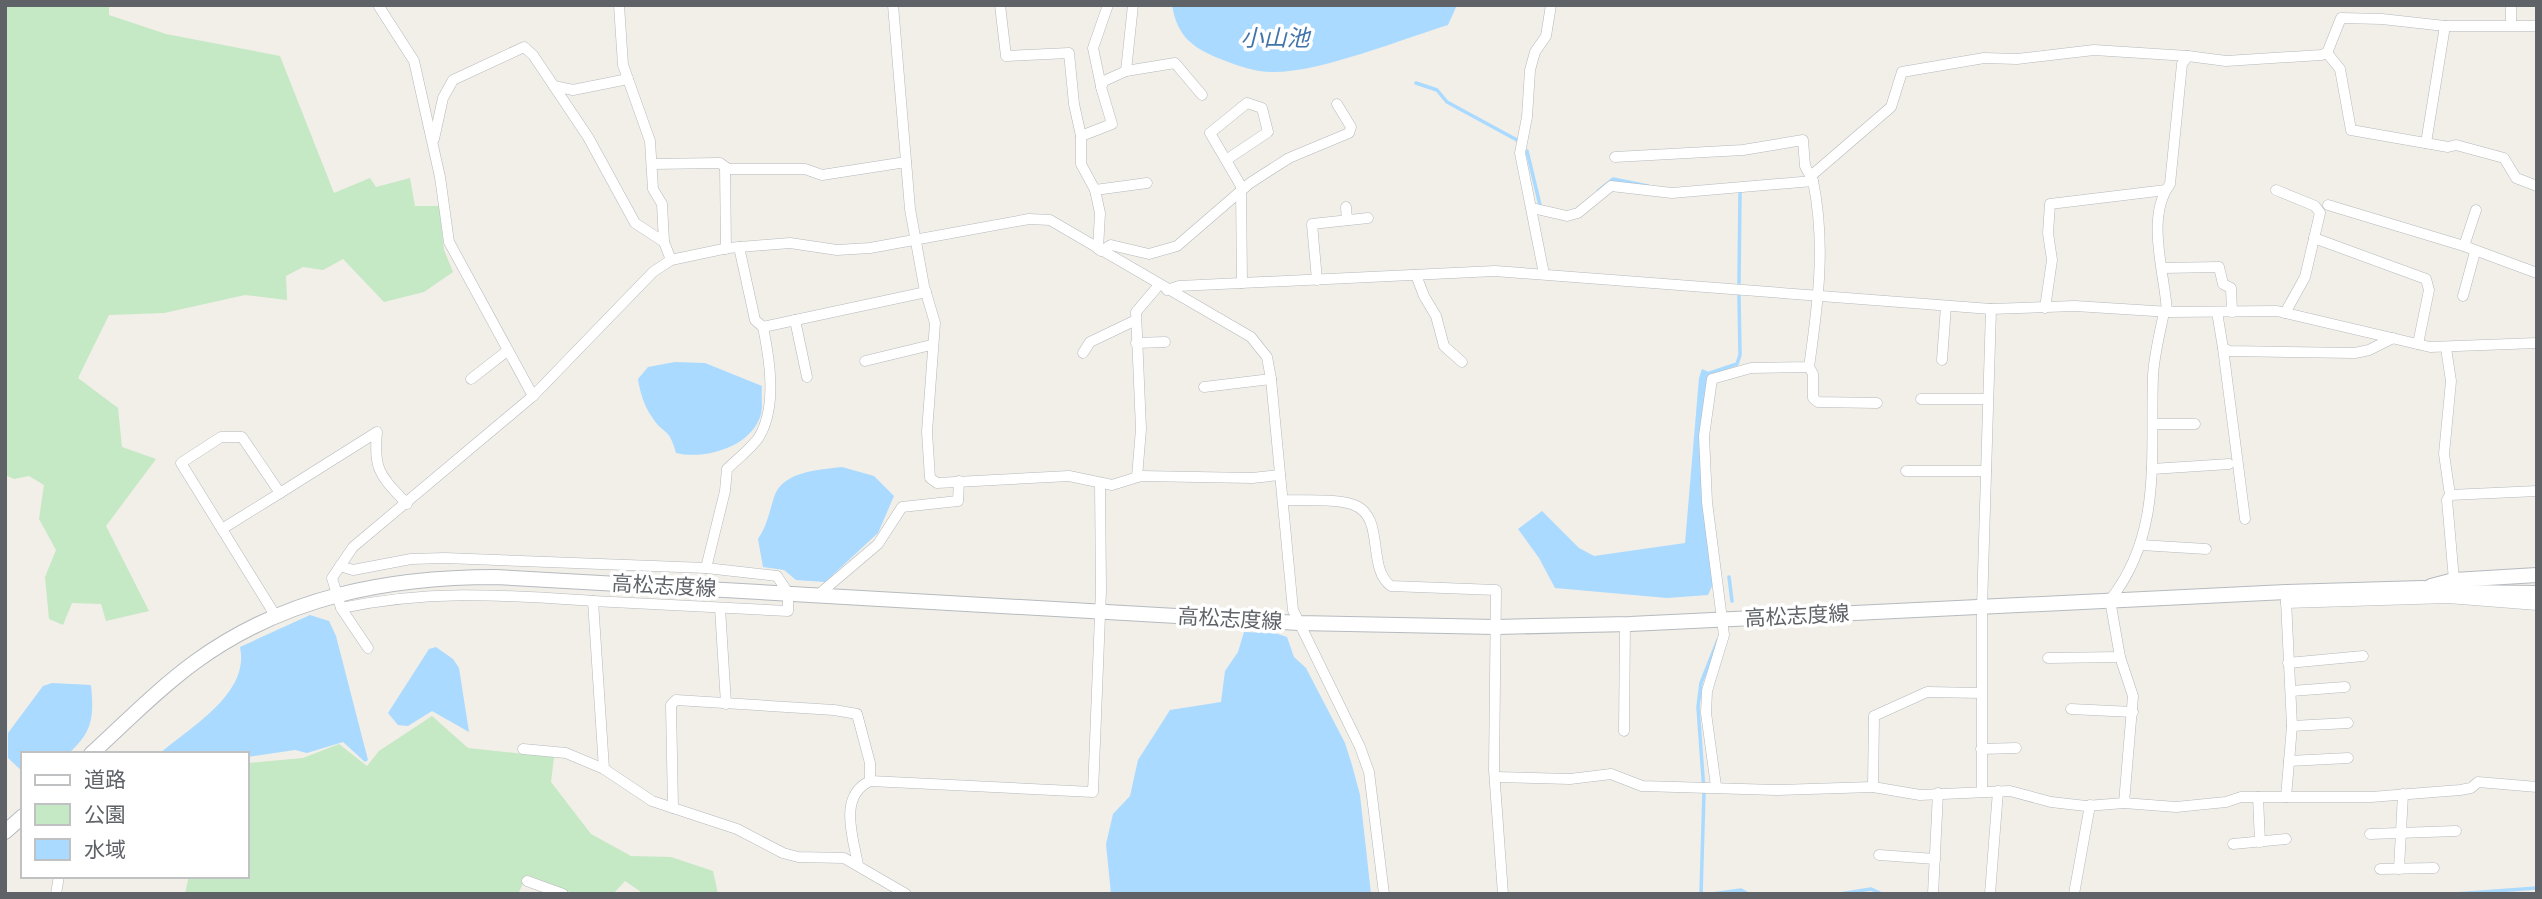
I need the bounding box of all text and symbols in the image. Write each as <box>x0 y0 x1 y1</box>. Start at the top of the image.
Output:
water label: 小山池 <box>1241 25 1312 51</box>
street label: 高松志度線 <box>611 571 717 601</box>
street label: 高松志度線 <box>1744 601 1850 631</box>
street label: 高松志度線 <box>1177 604 1283 634</box>
legend <box>21 752 248 878</box>
text: 道路 <box>84 768 126 792</box>
text: 公園 <box>84 803 126 827</box>
text: 水域 <box>84 838 126 862</box>

